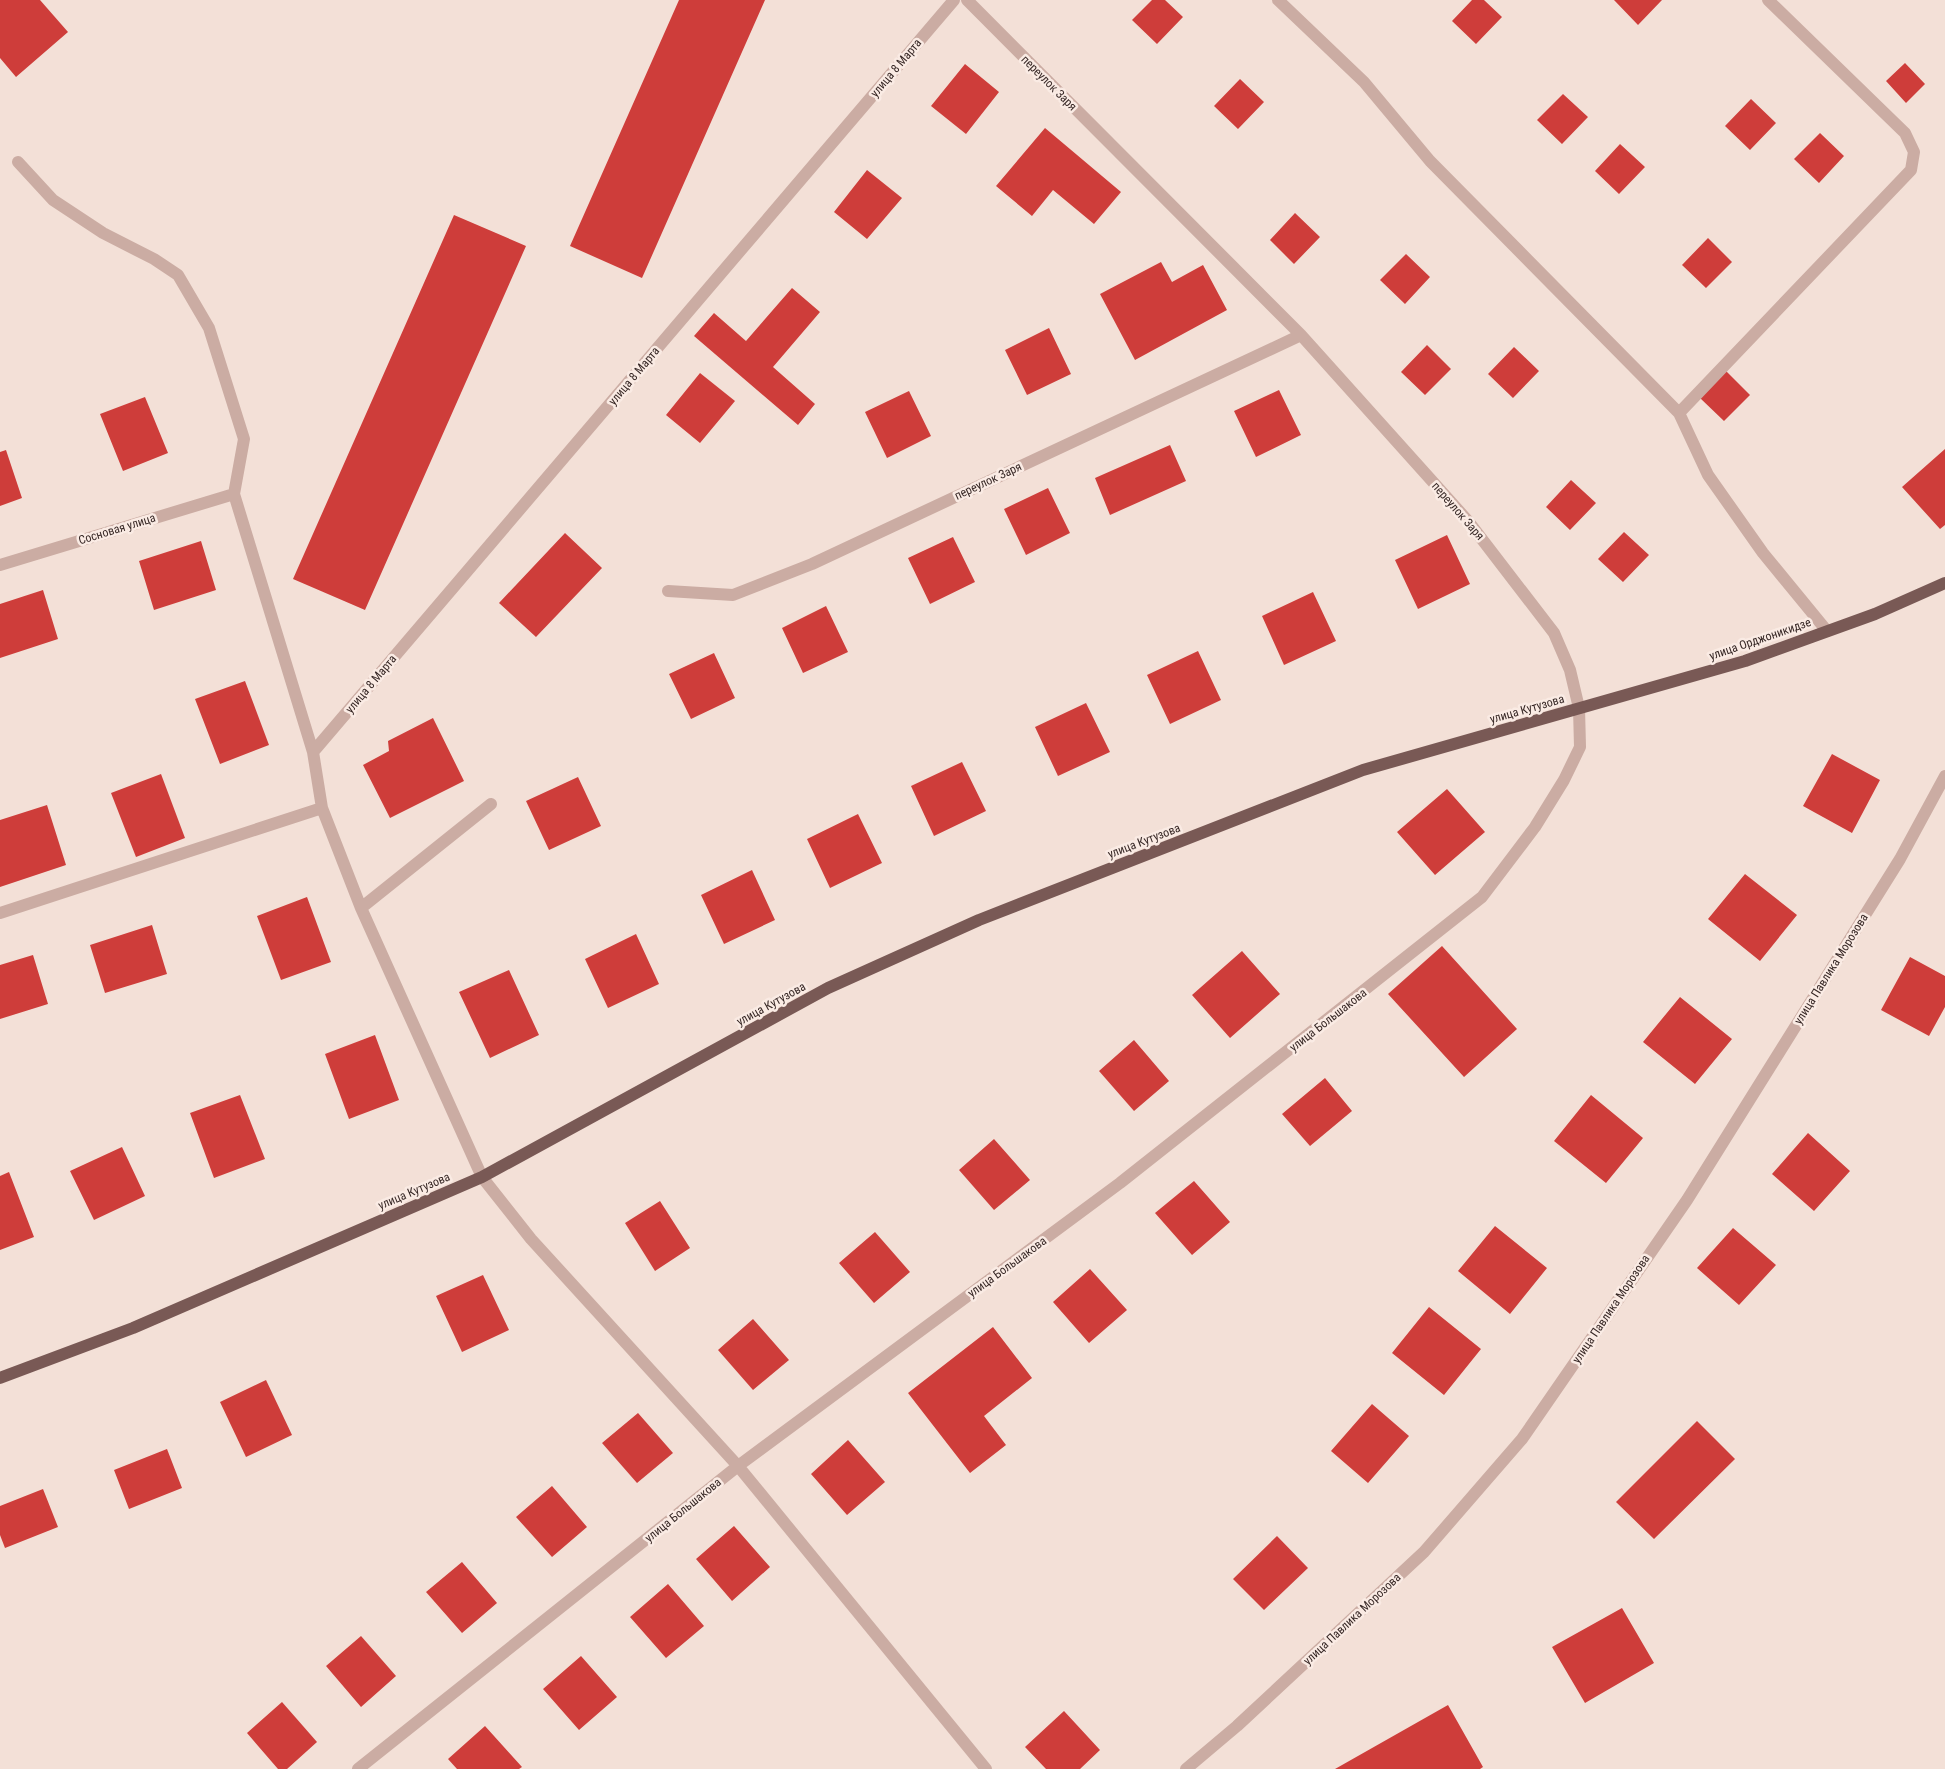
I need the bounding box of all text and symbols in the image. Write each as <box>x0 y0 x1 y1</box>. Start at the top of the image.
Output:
street label: улица 8 Марта <box>868 36 924 100</box>
street label: переулок Заря <box>1018 52 1080 114</box>
street label: улица 8 Марта <box>606 344 662 408</box>
street label: переулок Заря <box>952 459 1024 503</box>
street label: переулок Заря <box>1429 479 1487 543</box>
street label: Сосновая улица <box>77 511 157 547</box>
street label: улица Орджоникидзе <box>1707 615 1813 663</box>
street label: улица 8 Марта <box>343 652 399 716</box>
street label: улица Кутузова <box>1488 692 1566 726</box>
street label: улица Кутузова <box>1106 821 1183 861</box>
street label: улица Павлика Морозова <box>1791 911 1871 1027</box>
street label: улица Кутузова <box>734 979 808 1029</box>
street label: улица Большакова <box>1287 985 1369 1054</box>
street label: улица Кутузова <box>376 1169 452 1212</box>
street label: улица Большакова <box>965 1234 1049 1300</box>
street label: улица Павлика Морозова <box>1569 1252 1653 1366</box>
street label: улица Большакова <box>642 1475 724 1545</box>
street label: улица Павлика Морозова <box>1301 1570 1404 1668</box>

